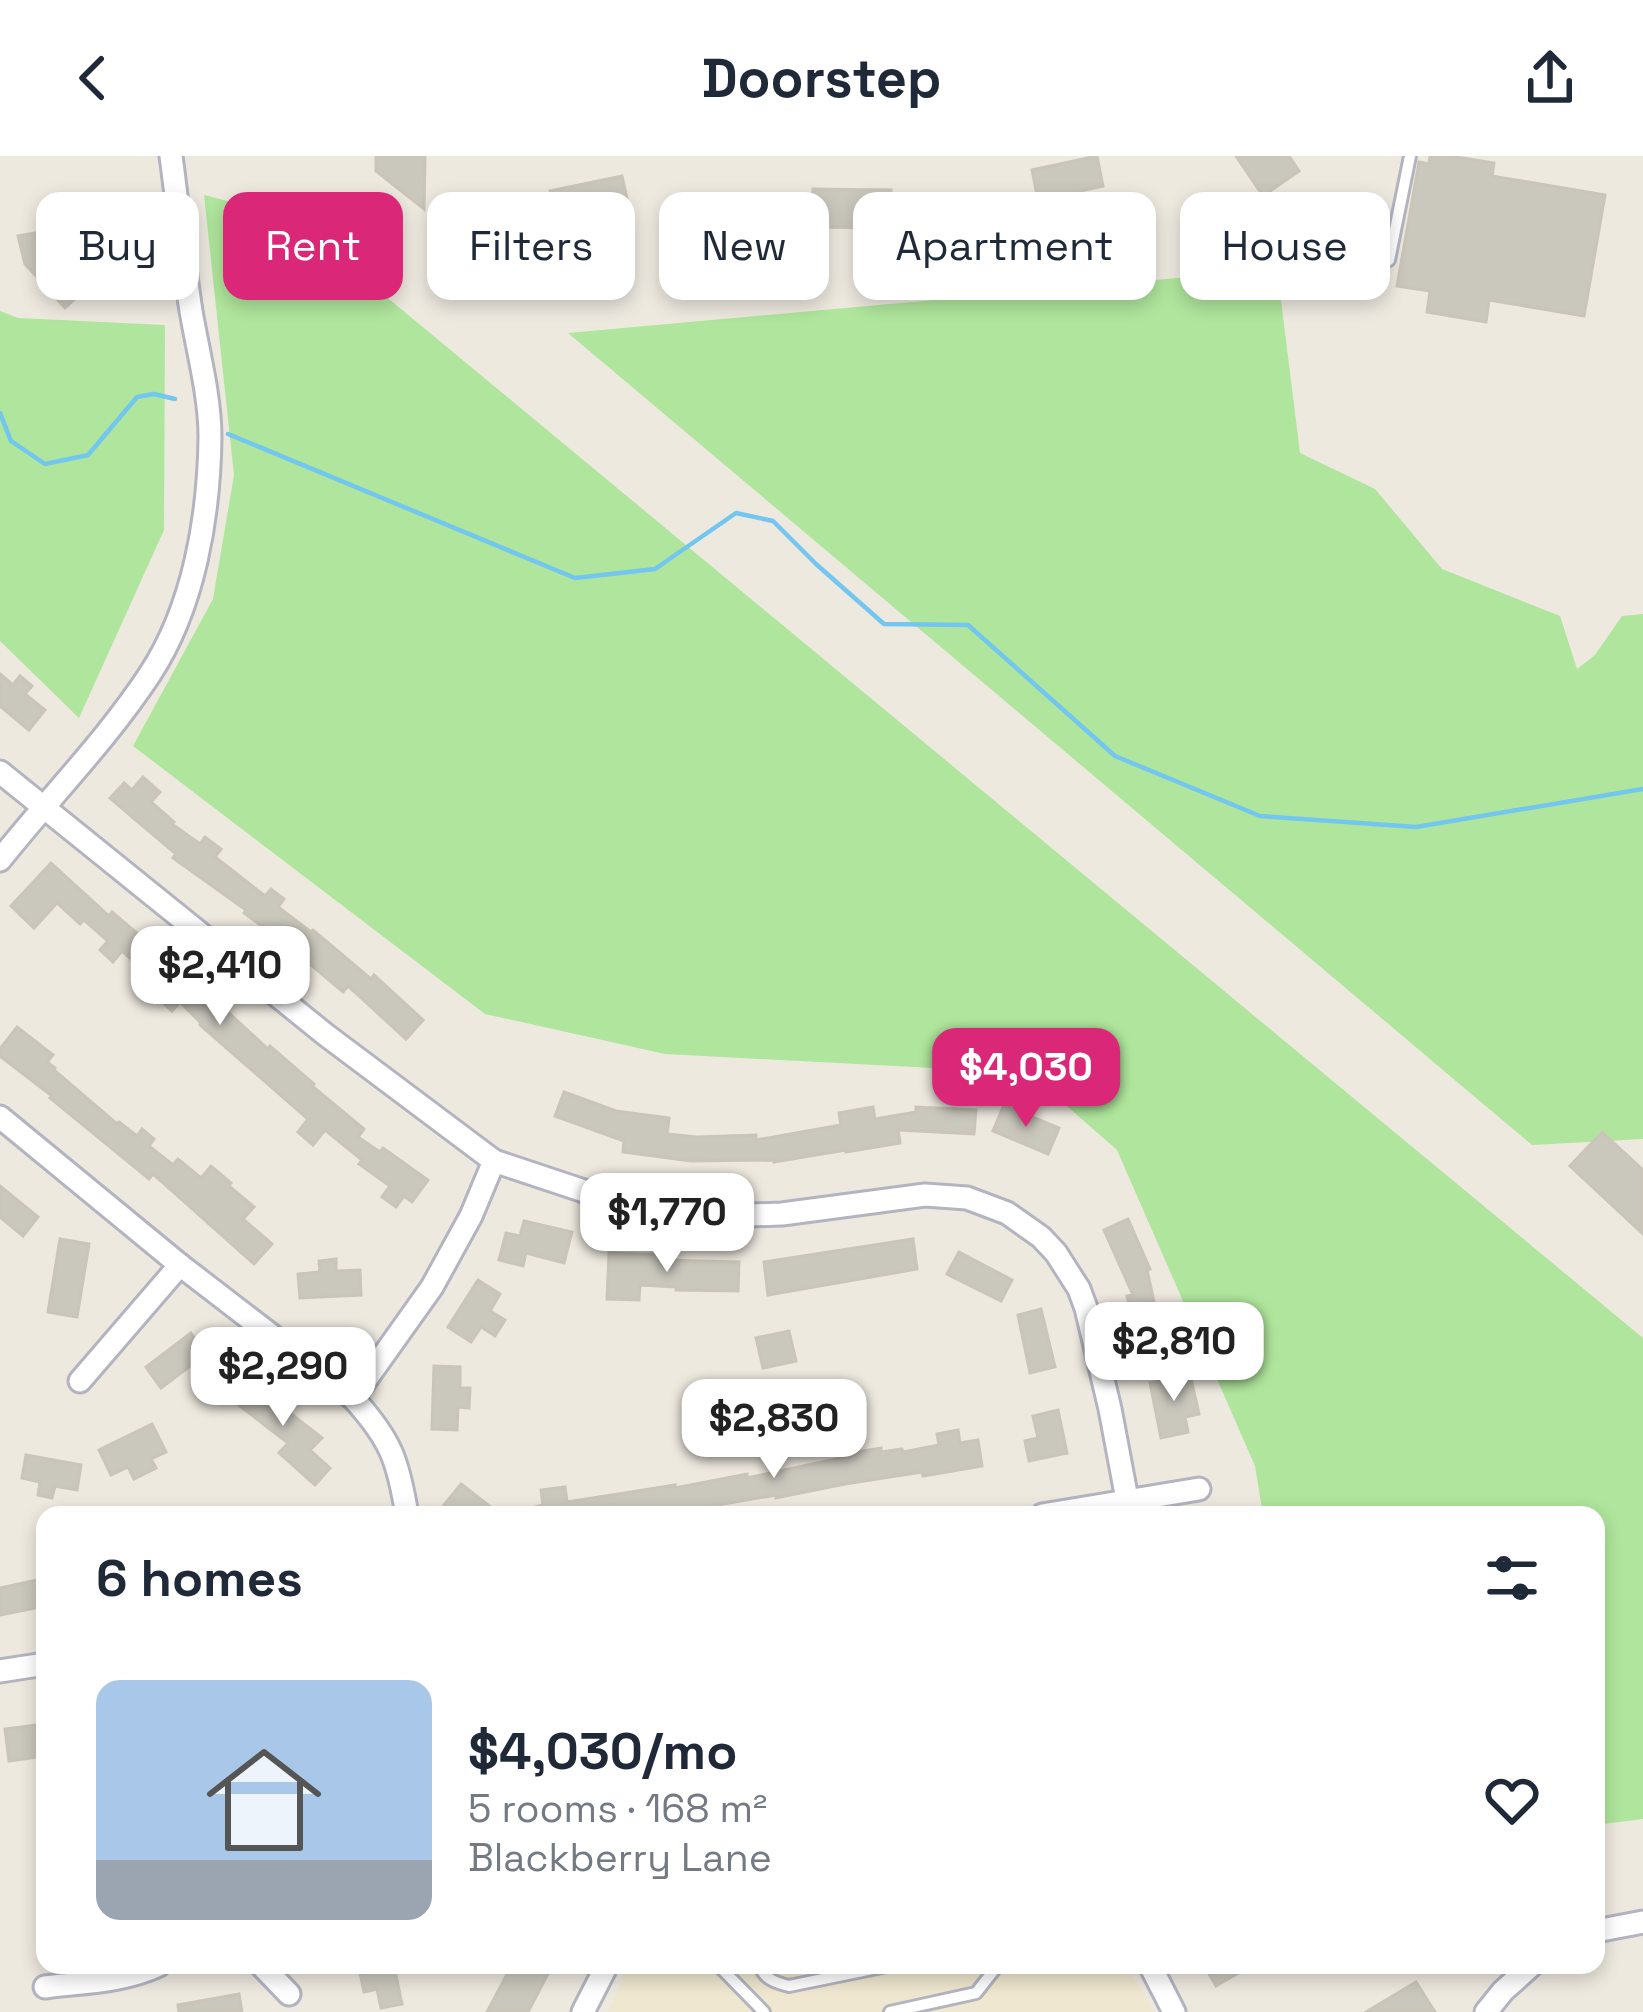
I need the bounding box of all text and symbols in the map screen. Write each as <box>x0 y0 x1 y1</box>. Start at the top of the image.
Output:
text: Doorstep <box>702 44 941 113</box>
icon: back <box>60 45 126 111</box>
icon: share <box>1517 45 1583 111</box>
chip: Buy <box>36 192 199 300</box>
chip: Rent <box>223 192 403 300</box>
chip: Filters <box>427 192 635 300</box>
chip: New <box>659 192 829 300</box>
chip: Apartment <box>853 192 1156 300</box>
chip: House <box>1180 192 1390 300</box>
pin: $2,410 <box>122 926 318 1028</box>
text: $2,410 <box>158 940 282 989</box>
pin: $4,030 <box>928 1028 1124 1130</box>
text: $4,030 <box>959 1042 1093 1091</box>
pin: $1,770 <box>569 1173 765 1275</box>
text: $1,770 <box>607 1187 727 1236</box>
pin: $2,810 <box>1076 1302 1272 1404</box>
text: $2,810 <box>1112 1316 1236 1365</box>
pin: $2,290 <box>185 1327 381 1429</box>
text: $2,290 <box>218 1341 348 1390</box>
pin: $2,830 <box>676 1379 872 1481</box>
text: $2,830 <box>709 1393 839 1442</box>
icon: filters <box>1479 1545 1545 1611</box>
text: 6 homes <box>96 1546 303 1611</box>
text: $4,030/mo <box>468 1719 737 1784</box>
icon: home <box>192 1728 336 1872</box>
icon: heart <box>1479 1767 1545 1833</box>
text: 5 rooms · 168 m² <box>468 1784 767 1833</box>
text: Blackberry Lane <box>468 1833 772 1882</box>

